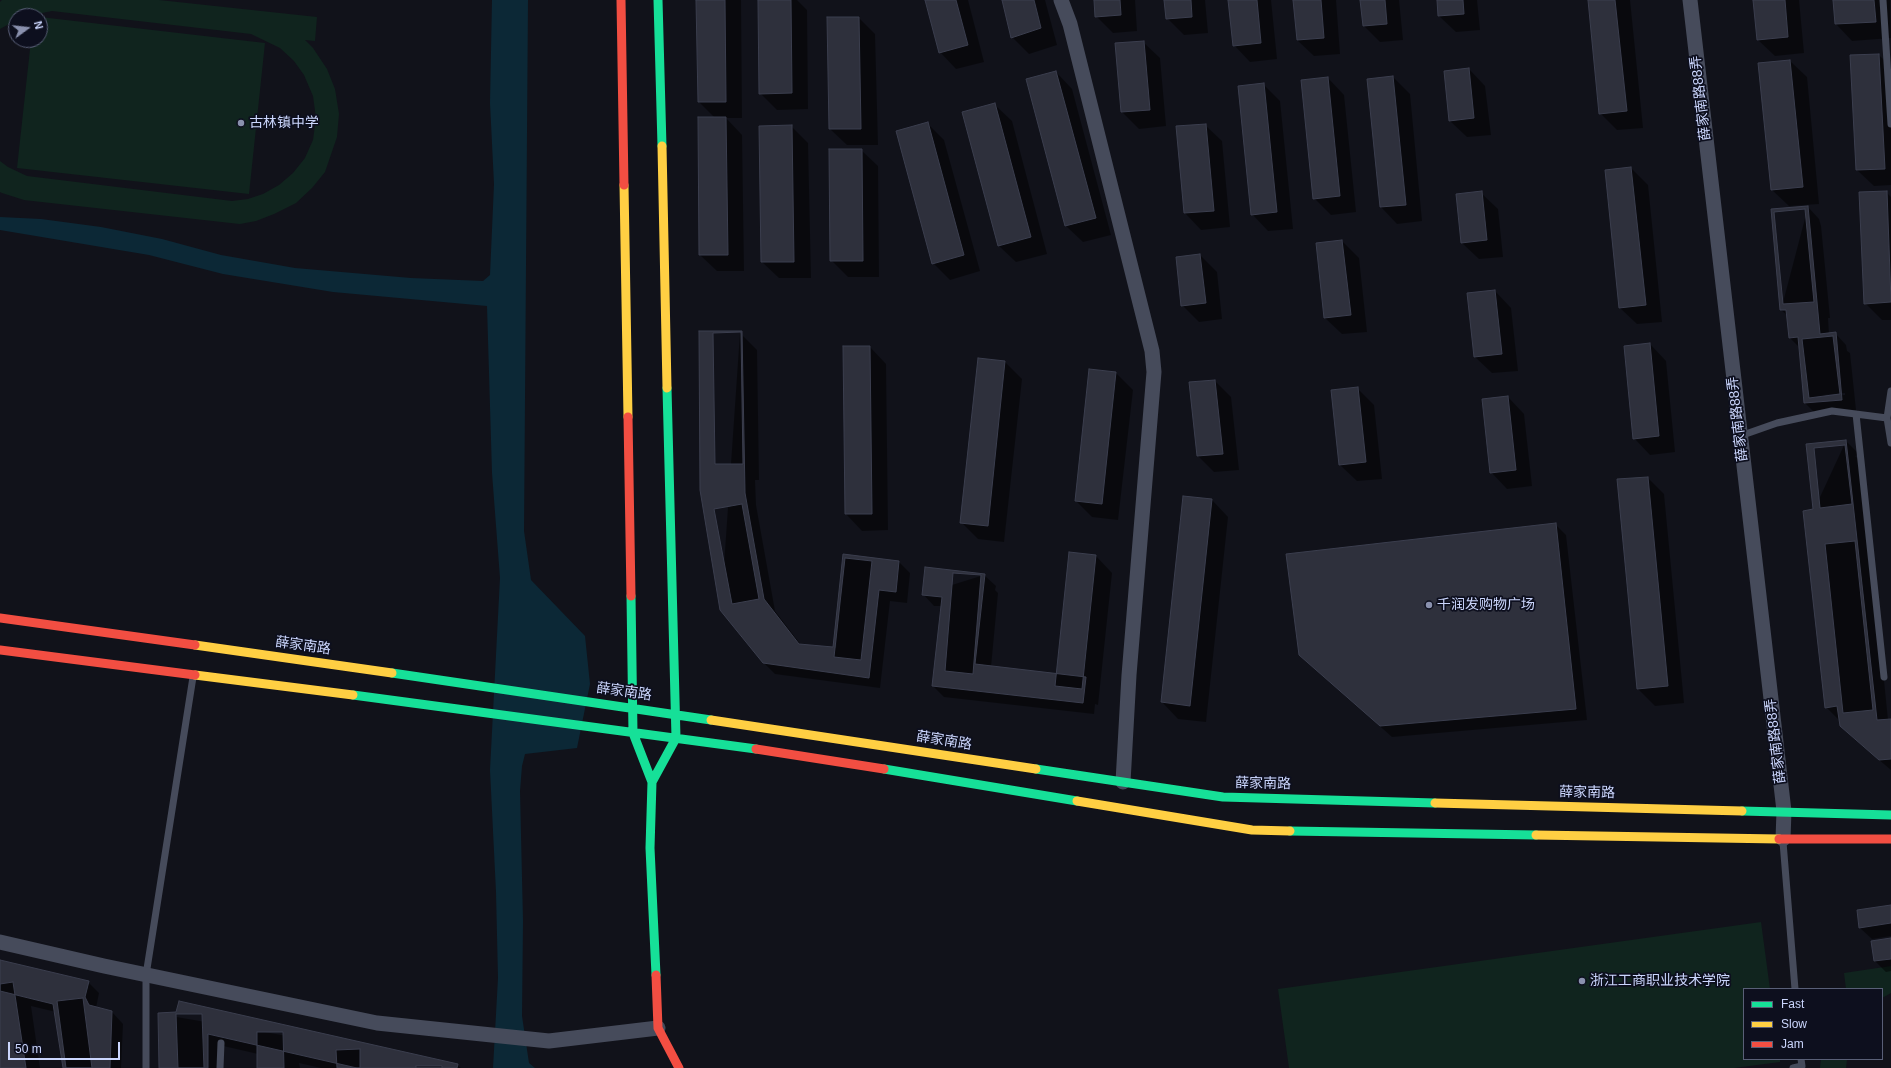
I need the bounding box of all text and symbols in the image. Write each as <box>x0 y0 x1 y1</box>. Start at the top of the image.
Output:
north arrow <box>8 8 48 48</box>
text: N <box>32 20 45 31</box>
street label: 薛家南路88弄 <box>1687 55 1715 141</box>
place label: 古林镇中学 <box>249 115 319 131</box>
marker: 古林镇中学 <box>236 118 246 128</box>
street label: 薛家南路88弄 <box>1724 376 1752 462</box>
place label: 千润发购物广场 <box>1437 597 1535 613</box>
marker: 千润发购物广场 <box>1424 600 1434 610</box>
street label: 薛家南路 <box>274 634 332 658</box>
street label: 薛家南路 <box>595 680 653 704</box>
street label: 薛家南路88弄 <box>1762 698 1790 784</box>
street label: 薛家南路 <box>915 728 973 754</box>
street label: 薛家南路 <box>1235 775 1291 793</box>
street label: 薛家南路 <box>1559 784 1615 802</box>
place label: 浙江工商职业技术学院 <box>1590 973 1730 989</box>
marker: 浙江工商职业技术学院 <box>1577 976 1587 986</box>
legend <box>1743 988 1883 1060</box>
text: Fast <box>1781 997 1804 1011</box>
text: Slow <box>1781 1017 1807 1031</box>
scale bar <box>10 1034 122 1060</box>
text: Jam <box>1781 1037 1804 1051</box>
text: 50 m <box>15 1042 42 1056</box>

